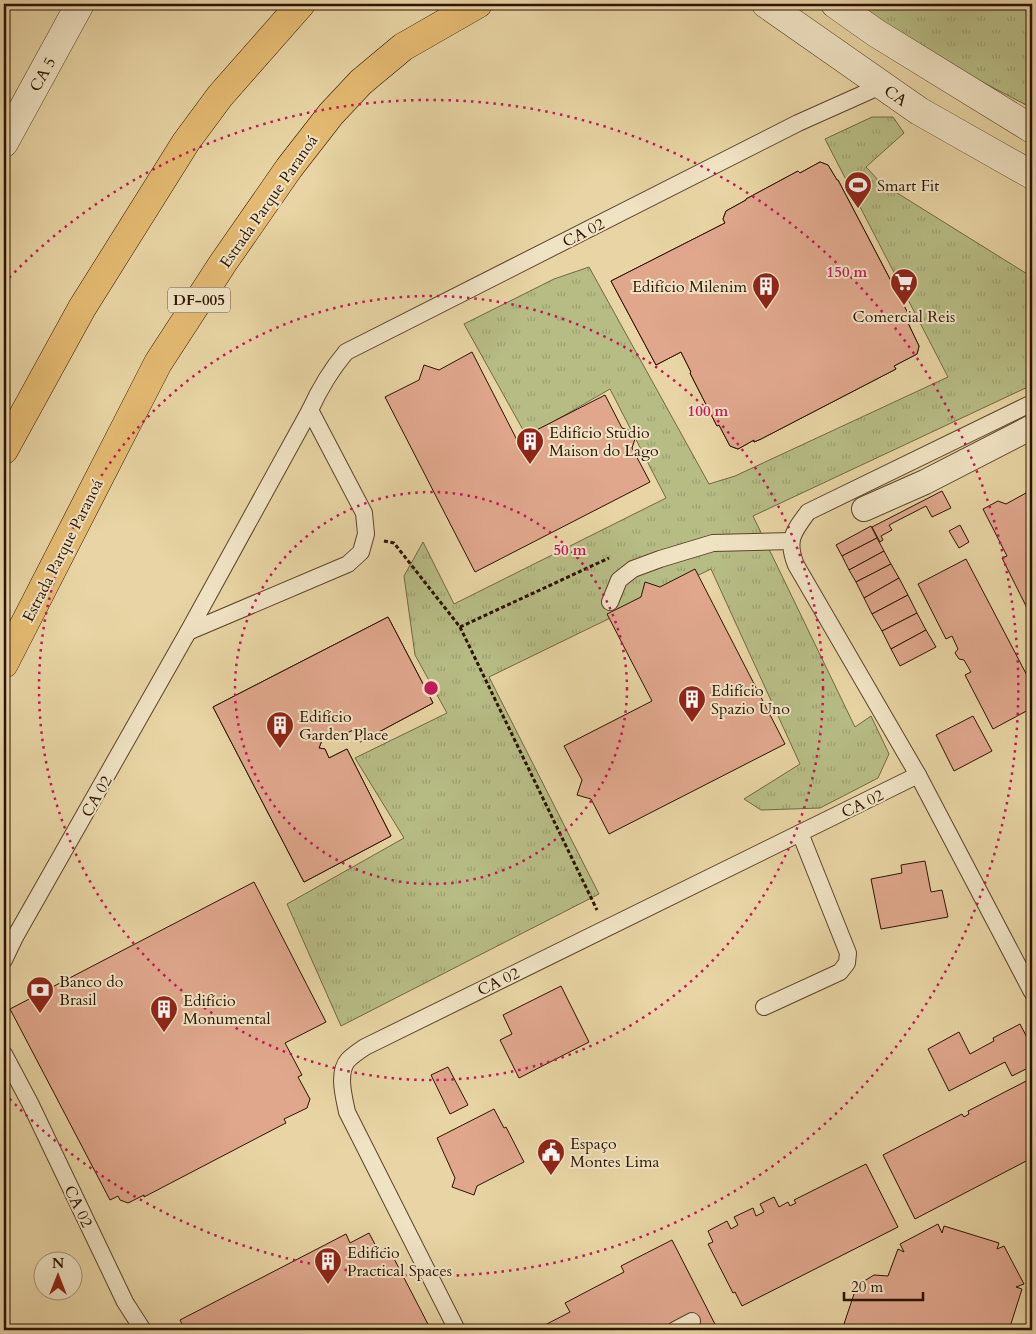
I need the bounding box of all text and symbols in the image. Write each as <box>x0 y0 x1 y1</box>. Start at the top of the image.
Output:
street label: CA 5 <box>25 53 61 96</box>
street label: CA <box>879 80 912 112</box>
street label: Estrada Parque Paranoá <box>215 131 323 272</box>
sports icon: Smart Fit <box>843 170 873 209</box>
place label: Smart Fit <box>877 175 939 197</box>
street label: CA 02 <box>559 213 608 253</box>
text: 150 m <box>827 262 868 282</box>
supermarket icon: Comercial Reis <box>889 267 919 306</box>
building icon: Edifício Milenim <box>751 271 781 310</box>
place label: Edifício Milenim <box>632 276 747 298</box>
road number: DF-005 <box>168 288 230 312</box>
place label: Comercial Reis <box>853 306 955 328</box>
text: 100 m <box>688 401 729 421</box>
place label: Edifício Studio Maison do Lago <box>549 422 659 462</box>
building icon: Edifício Studio Maison do Lago <box>515 426 545 465</box>
street label: Estrada Parque Paranoá <box>17 475 109 626</box>
text: 50 m <box>553 540 587 560</box>
centre of rings <box>422 679 440 697</box>
place label: Edifício Spazio Uno <box>711 680 790 720</box>
building icon: Edifício Spazio Uno <box>677 684 707 723</box>
place label: Edifício Garden Place <box>299 706 389 746</box>
building icon: Edifício Garden Place <box>265 710 295 749</box>
street label: CA 02 <box>76 772 117 821</box>
street label: CA 02 <box>838 784 887 823</box>
street label: CA 02 <box>474 962 523 1001</box>
place label: Banco do Brasil <box>59 971 124 1011</box>
bank icon: Banco do Brasil <box>25 975 55 1014</box>
place label: Edifício Monumental <box>183 990 271 1030</box>
building icon: Edifício Monumental <box>149 994 179 1033</box>
place label: Espaço Montes Lima <box>570 1133 659 1173</box>
public building icon: Espaço Montes Lima <box>536 1137 566 1176</box>
street label: CA 02 <box>59 1182 98 1231</box>
place label: Edifício Practical Spaces <box>347 1242 452 1282</box>
building icon: Edifício Practical Spaces <box>313 1246 343 1285</box>
north arrow <box>32 1252 82 1302</box>
text: N <box>52 1254 64 1273</box>
scale bar <box>844 1269 922 1301</box>
text: 20 m <box>851 1277 883 1297</box>

